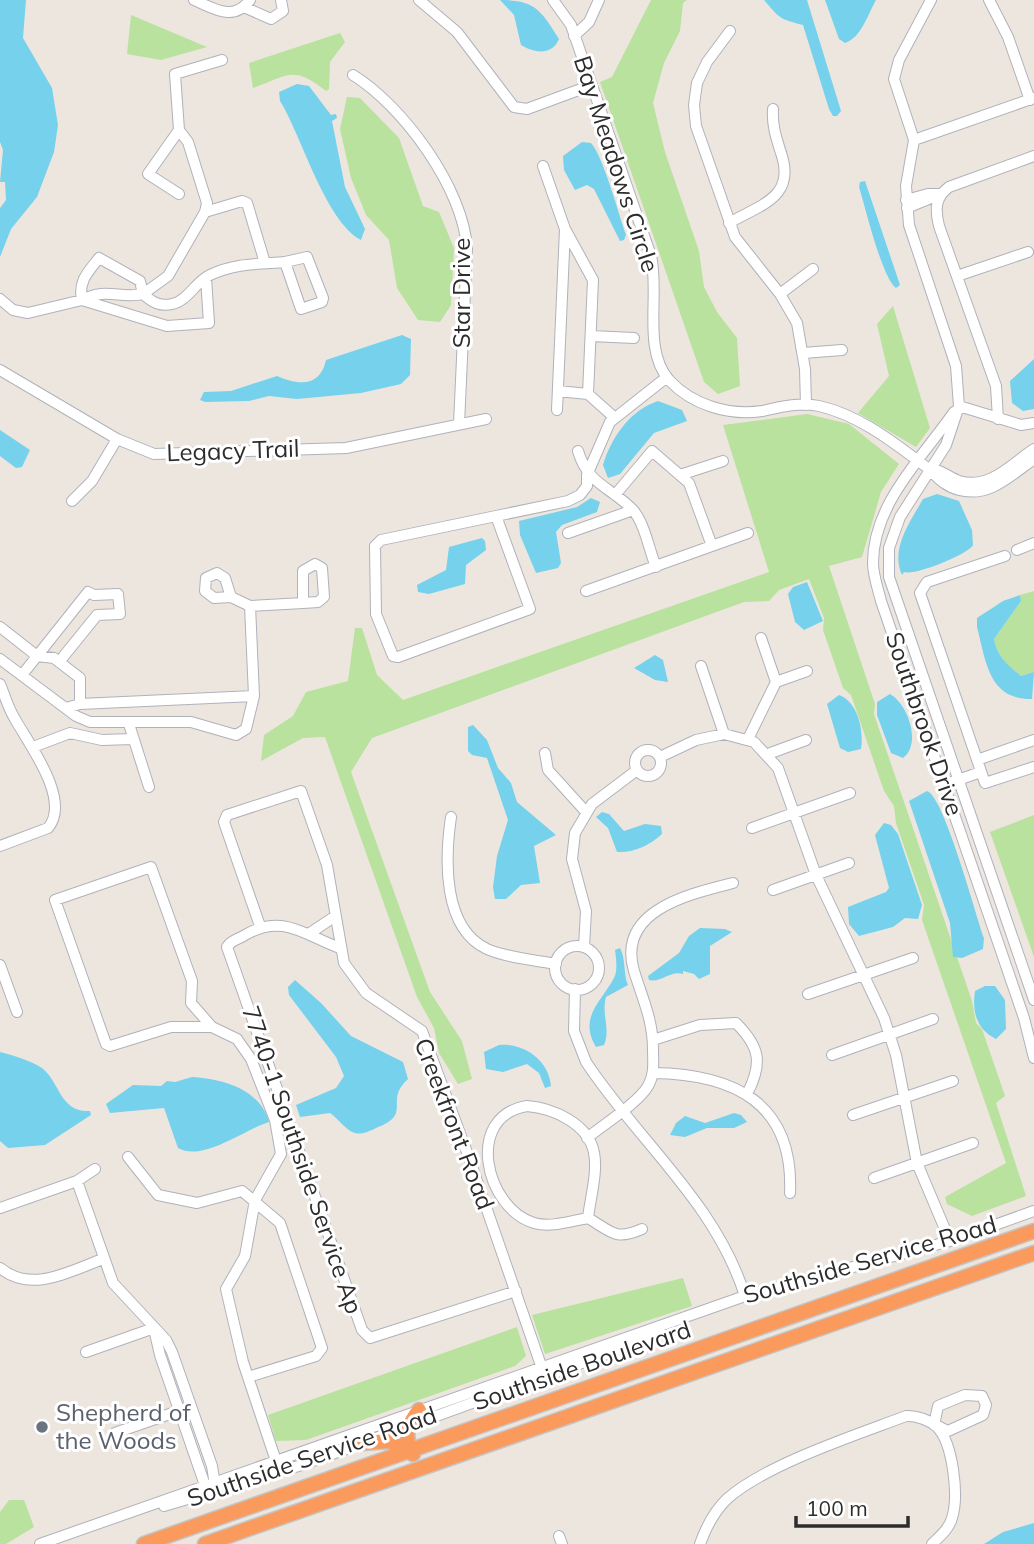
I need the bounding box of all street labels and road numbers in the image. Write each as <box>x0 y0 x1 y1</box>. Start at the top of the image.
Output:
street label: Bay Meadows Circle <box>568 52 666 276</box>
street label: Star Drive <box>446 238 476 348</box>
street label: Legacy Trail <box>166 433 300 467</box>
street label: Southbrook Drive <box>880 628 970 819</box>
street label: 7740-1 Southside Service Ap <box>236 1002 370 1318</box>
street label: Creekfront Road <box>408 1034 501 1214</box>
street label: Southside Service Road <box>740 1209 1000 1310</box>
street label: Southside Boulevard <box>469 1314 695 1416</box>
street label: Southside Service Road <box>183 1399 440 1513</box>

